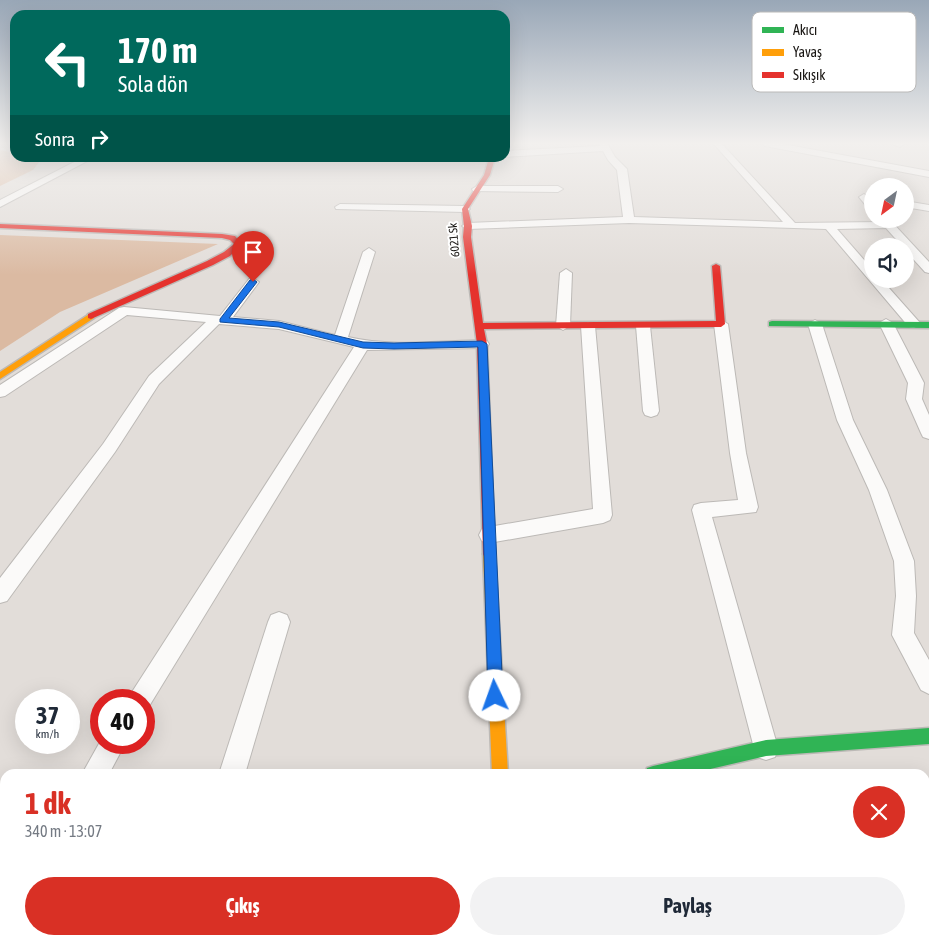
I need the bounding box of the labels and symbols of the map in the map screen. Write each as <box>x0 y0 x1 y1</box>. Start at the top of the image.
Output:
legend <box>752 12 916 92</box>
text: Akıcı <box>793 22 817 38</box>
text: Yavaş <box>793 44 822 60</box>
text: Sıkışık <box>793 67 825 83</box>
north arrow <box>864 178 914 228</box>
street label: 6021 Sk <box>445 221 462 258</box>
pin <box>232 231 274 282</box>
position arrow <box>468 669 520 721</box>
speed limit sign: 40 <box>90 689 155 754</box>

